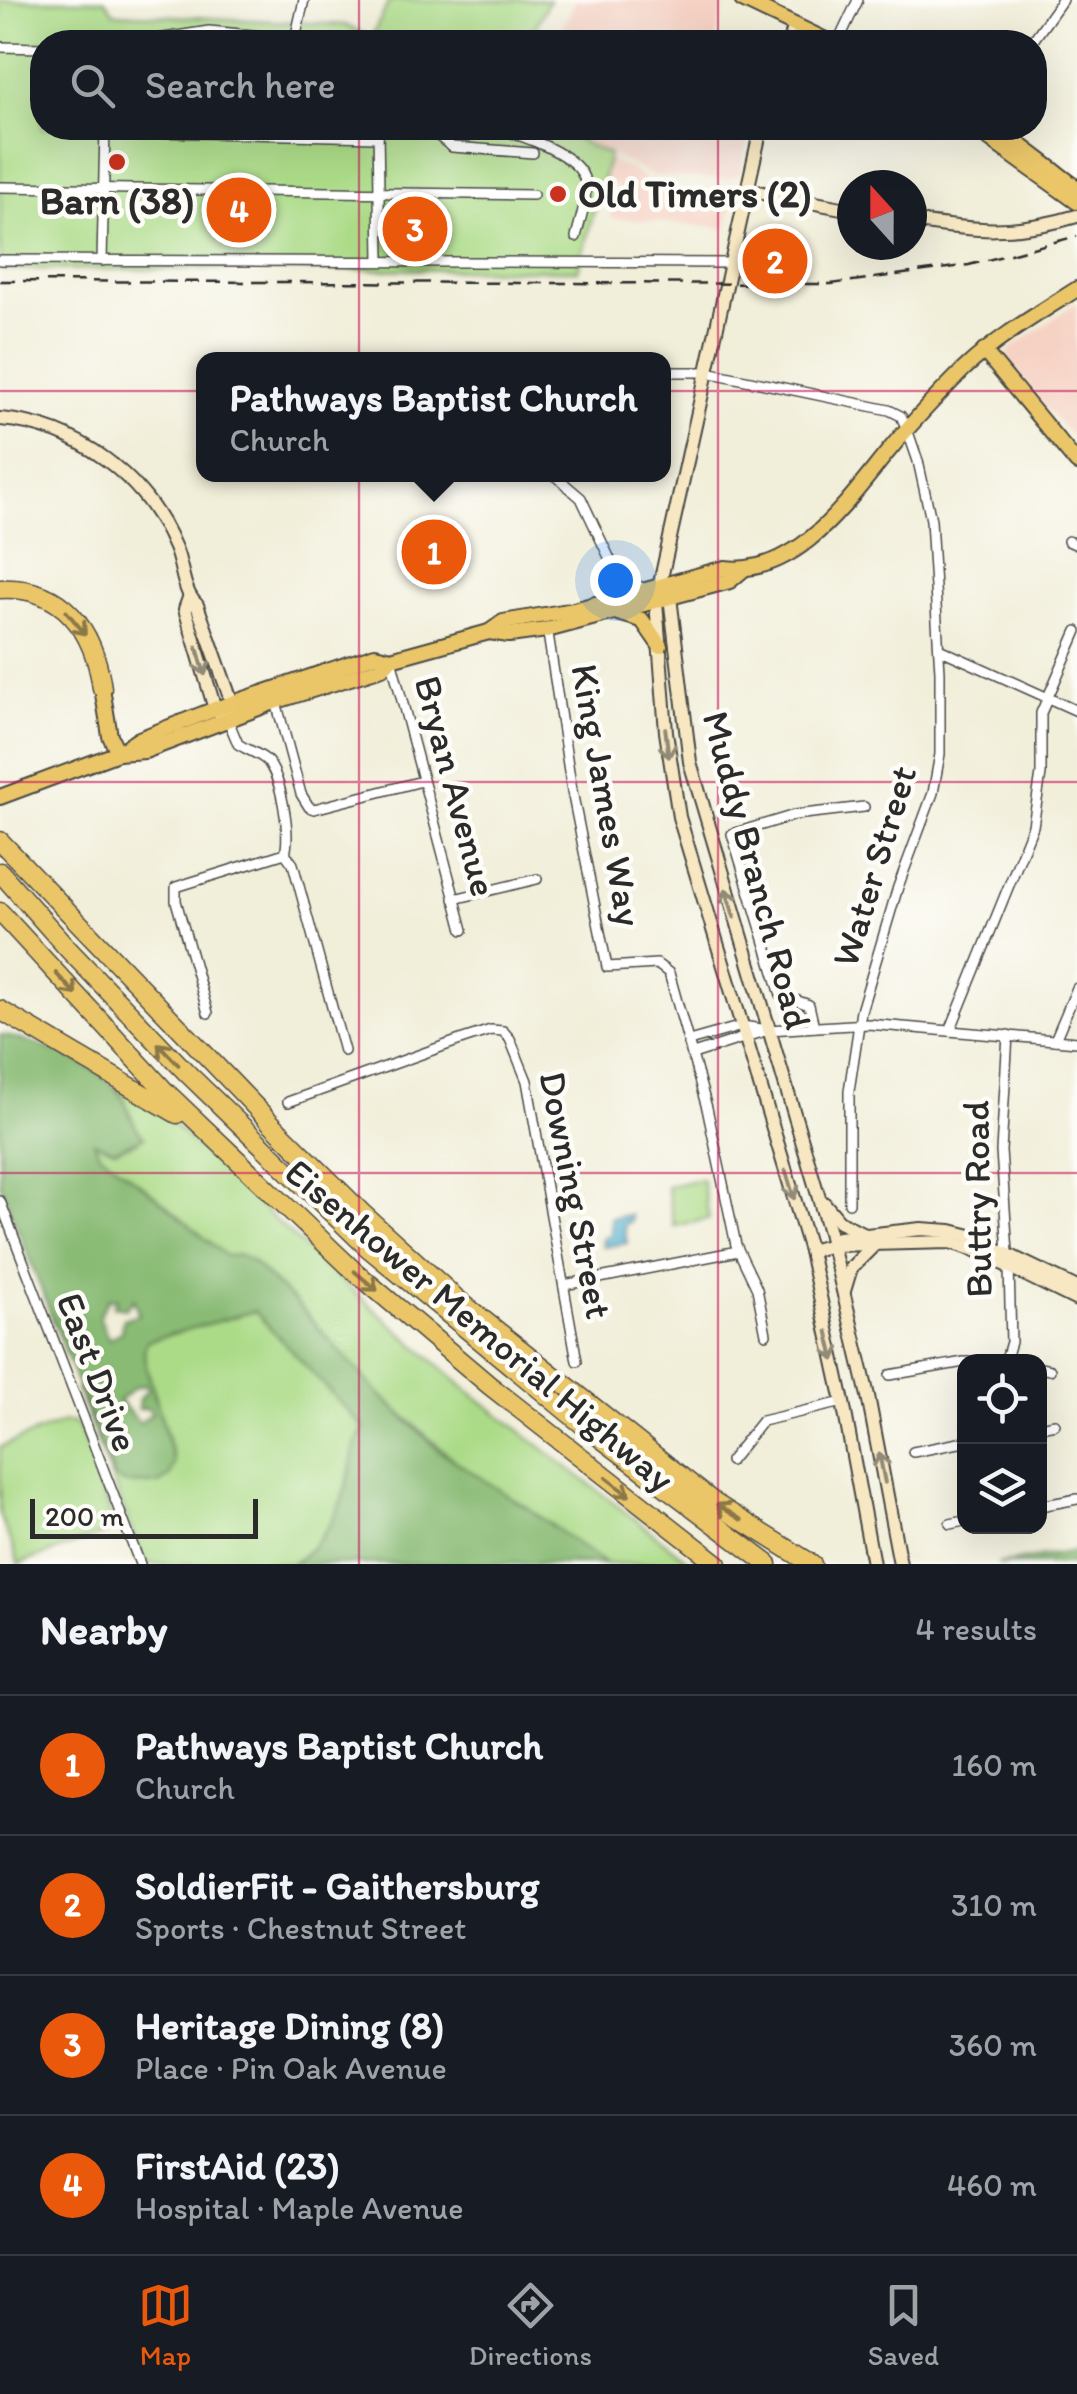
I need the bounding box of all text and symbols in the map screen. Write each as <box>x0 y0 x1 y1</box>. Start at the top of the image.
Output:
search box <box>30 30 1047 140</box>
icon: search <box>65 58 120 113</box>
text: Search here <box>145 62 336 108</box>
marker: Barn (38) <box>106 151 128 173</box>
north arrow <box>837 170 927 260</box>
place label: Old Timers (2) <box>578 171 812 217</box>
pin: 4 <box>206 172 272 248</box>
place label: Barn (38) <box>40 178 194 224</box>
marker: Old Timers (2) <box>547 183 569 205</box>
pin: 3 <box>382 192 448 266</box>
pin: 2 <box>742 224 808 298</box>
popup <box>196 352 671 482</box>
text: Pathways Baptist Church <box>229 375 638 421</box>
text: Church <box>229 421 329 459</box>
pin: 1 <box>402 514 466 590</box>
your location <box>590 555 641 606</box>
one-way arrow <box>64 610 87 635</box>
one-way arrow <box>193 645 211 677</box>
street label: King James Way <box>561 660 653 930</box>
street label: Bryan Avenue <box>404 671 508 901</box>
street label: Muddy Branch Road <box>692 706 822 1034</box>
one-way arrow <box>658 726 677 758</box>
street label: Water Street <box>822 760 926 972</box>
one-way arrow <box>720 888 738 919</box>
one-way arrow <box>54 971 77 996</box>
one-way arrow <box>157 1042 181 1066</box>
street label: Downing Street <box>529 1067 623 1323</box>
street label: Buttry Road <box>952 1100 1002 1298</box>
street label: Eisenhower Memorial Highway <box>276 1149 684 1501</box>
one-way arrow <box>782 1169 800 1200</box>
one-way arrow <box>353 1270 378 1293</box>
street label: East Drive <box>47 1286 149 1458</box>
one-way arrow <box>823 1329 841 1361</box>
map controls <box>957 1354 1047 1534</box>
button: locate <box>957 1354 1047 1444</box>
button: layers <box>957 1444 1047 1534</box>
one-way arrow <box>872 1452 891 1485</box>
one-way arrow <box>604 1476 631 1497</box>
scale bar <box>30 1494 258 1538</box>
text: 200 m <box>45 1499 124 1533</box>
one-way arrow <box>715 1502 744 1523</box>
text: Nearby <box>40 1604 167 1655</box>
text: 4 results <box>916 1610 1037 1648</box>
text: Pathways Baptist Church <box>135 1723 543 1769</box>
text: 1 <box>65 1746 80 1784</box>
text: 160 m <box>951 1746 1037 1784</box>
text: Church <box>135 1769 235 1807</box>
text: SoldierFit - Gaithersburg <box>135 1863 539 1909</box>
text: 2 <box>64 1886 81 1924</box>
text: 310 m <box>951 1886 1037 1924</box>
text: Sports · Chestnut Street <box>135 1909 466 1947</box>
text: Heritage Dining (8) <box>135 2003 444 2049</box>
text: 3 <box>64 2026 81 2064</box>
text: 360 m <box>949 2026 1037 2064</box>
text: Place · Pin Oak Avenue <box>135 2049 447 2087</box>
text: FirstAid (23) <box>135 2143 340 2189</box>
text: 4 <box>63 2166 82 2204</box>
text: 460 m <box>947 2166 1037 2204</box>
text: Hospital · Maple Avenue <box>135 2189 463 2227</box>
tab: Map <box>138 2278 193 2372</box>
tab: Directions <box>469 2278 592 2372</box>
tab: Saved <box>868 2278 939 2372</box>

